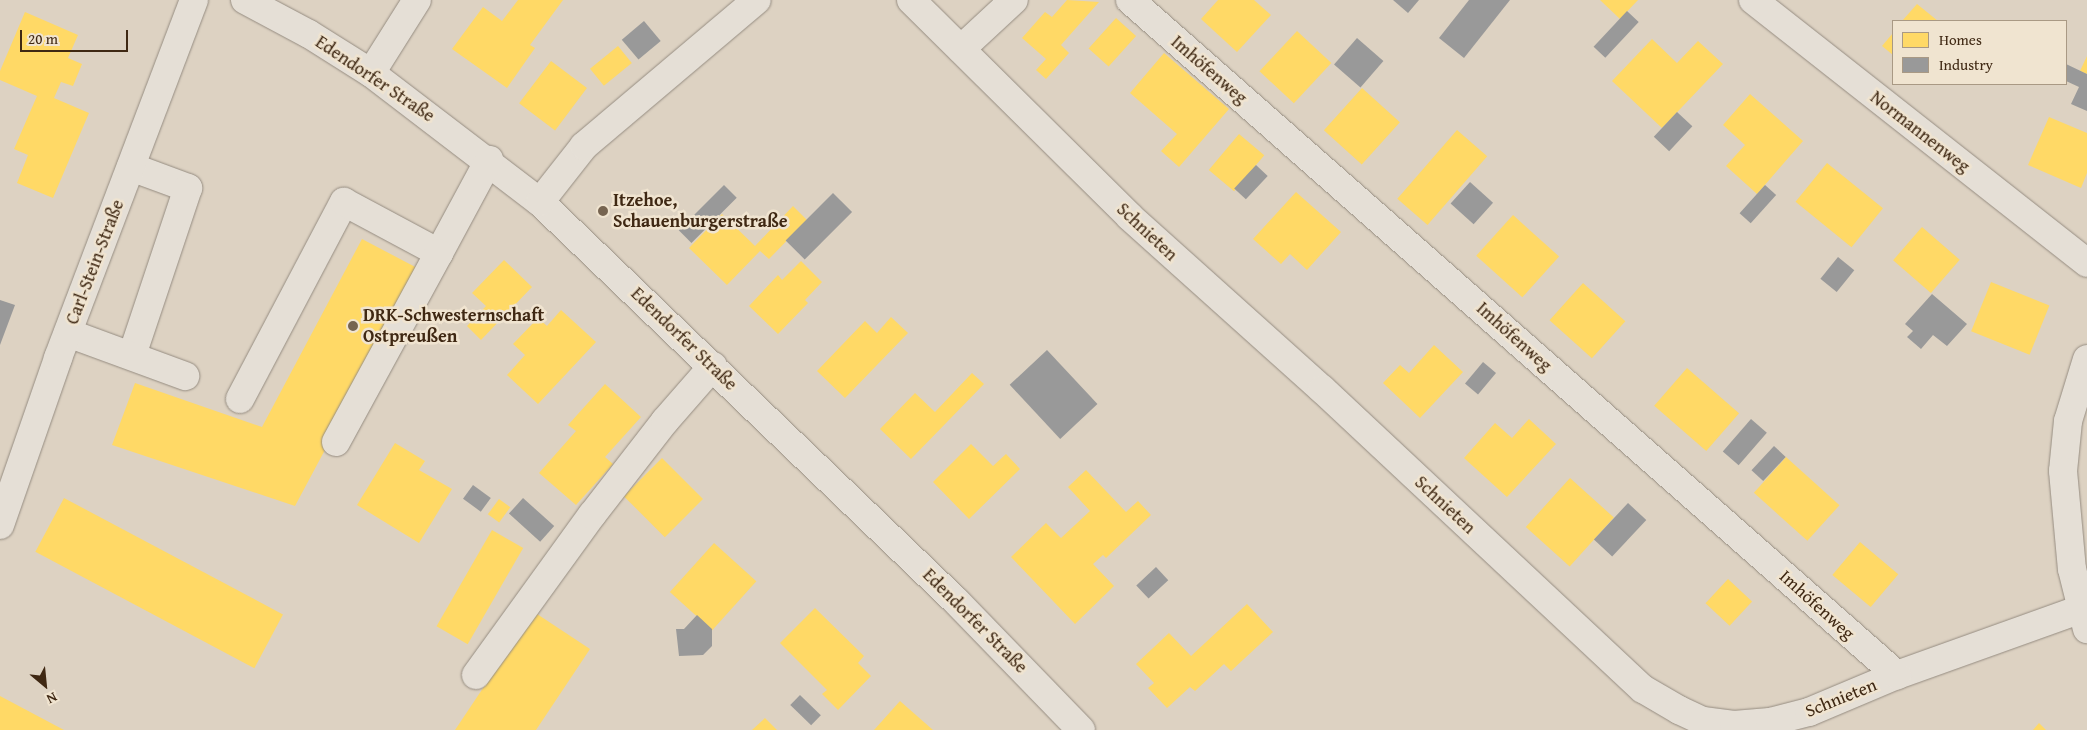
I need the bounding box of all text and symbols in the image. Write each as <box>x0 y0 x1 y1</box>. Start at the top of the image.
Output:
scale bar <box>22 20 130 52</box>
legend <box>1892 20 2067 85</box>
text: 20 m <box>28 28 58 49</box>
text: Homes <box>1939 29 1982 50</box>
street label: Edendorfer Straße <box>311 31 439 127</box>
street label: Imhöfenweg <box>1167 31 1251 109</box>
text: Industry <box>1939 54 1993 75</box>
street label: Normannenweg <box>1866 86 1974 178</box>
place label: Itzehoe, Schauenburgerstraße <box>613 190 788 232</box>
street label: Carl-Stein-Straße <box>61 197 129 327</box>
street label: Schnieten <box>1112 198 1182 266</box>
marker: Itzehoe, Schauenburgerstraße <box>597 205 609 217</box>
street label: Edendorfer Straße <box>627 283 741 395</box>
street label: Imhöfenweg <box>1472 298 1556 376</box>
place label: DRK-Schwesternschaft Ostpreußen <box>363 305 544 348</box>
marker: DRK-Schwesternschaft Ostpreußen <box>347 320 359 332</box>
street label: Schnieten <box>1410 471 1480 539</box>
street label: Edendorfer Straße <box>918 564 1032 678</box>
street label: Imhöfenweg <box>1775 566 1859 644</box>
north arrow <box>20 660 70 710</box>
street label: Schnieten <box>1802 674 1880 722</box>
text: N <box>43 687 61 709</box>

